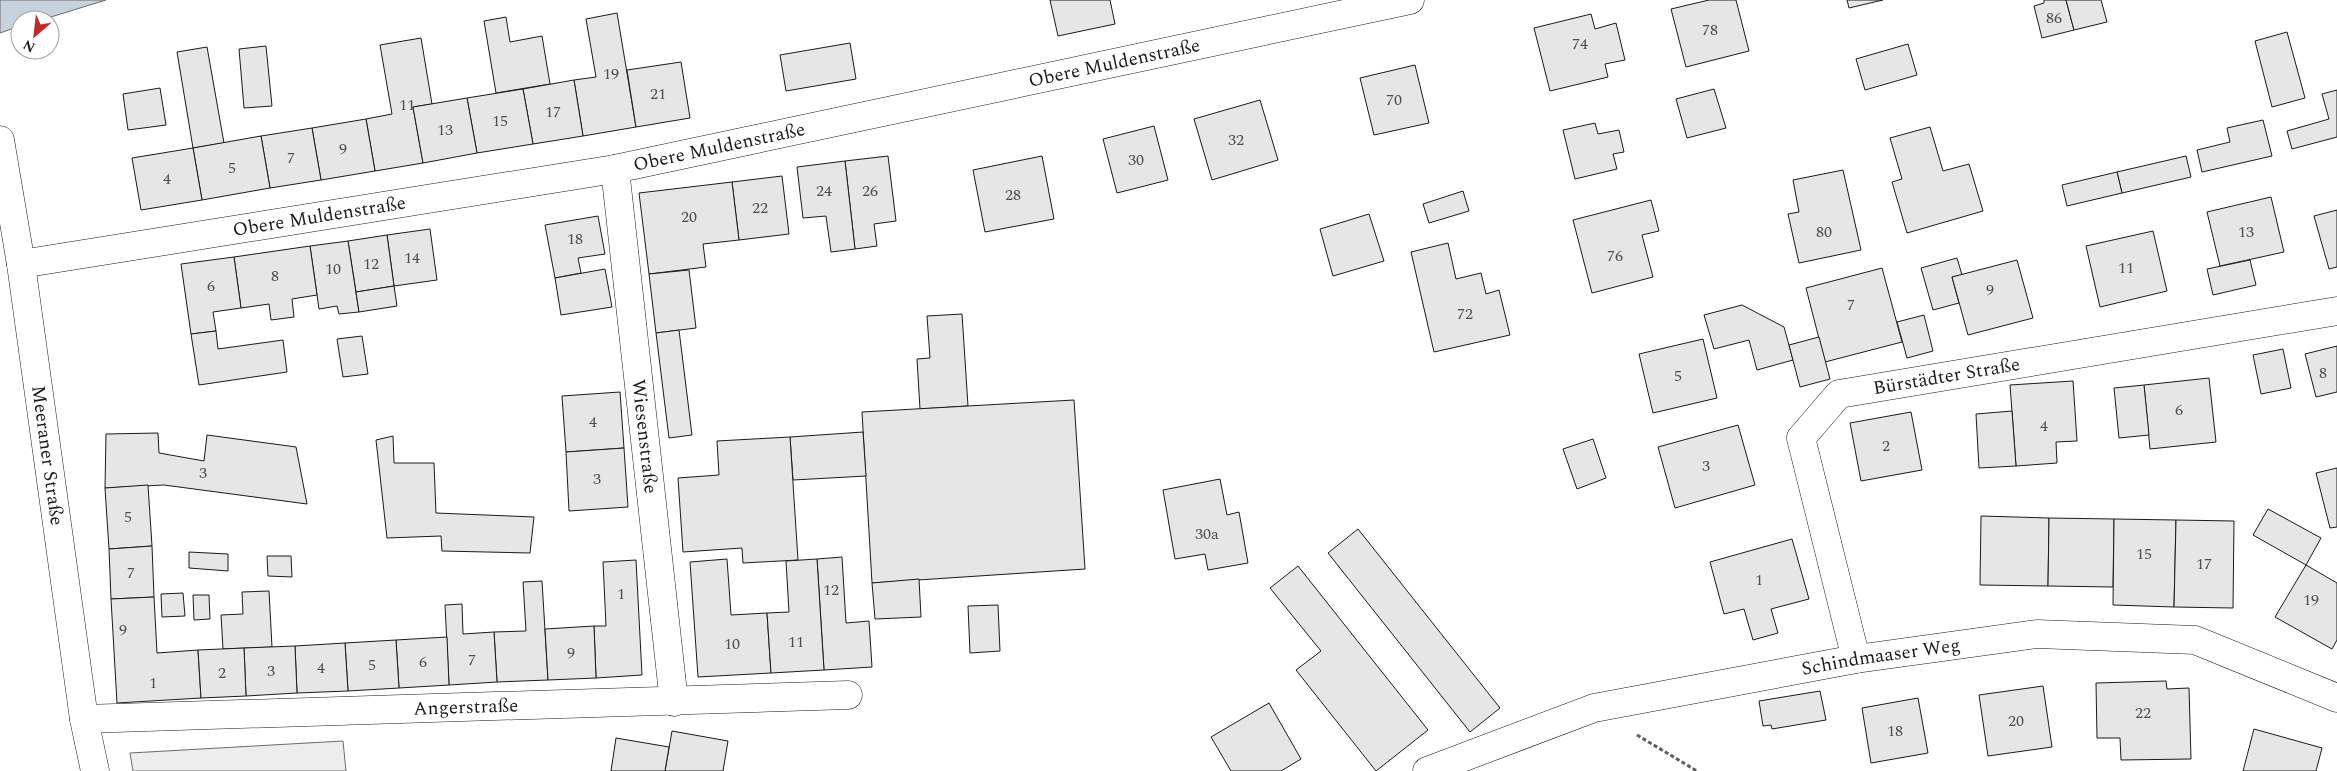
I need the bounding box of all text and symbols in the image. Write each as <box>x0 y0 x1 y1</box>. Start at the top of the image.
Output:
house number: 86 <box>2046 6 2062 30</box>
north arrow <box>10 10 60 60</box>
house number: 78 <box>1702 18 1718 42</box>
street label: Obere Muldenstraße <box>1026 30 1203 95</box>
house number: 74 <box>1572 32 1588 56</box>
text: N <box>19 34 39 58</box>
house number: 19 <box>603 62 619 86</box>
house number: 21 <box>650 82 666 106</box>
house number: 70 <box>1386 88 1402 112</box>
house number: 11 <box>399 93 415 117</box>
house number: 17 <box>545 100 561 124</box>
house number: 15 <box>492 109 508 133</box>
street label: Obere Muldenstraße <box>631 115 808 179</box>
house number: 13 <box>437 118 453 142</box>
house number: 32 <box>1228 128 1244 152</box>
house number: 9 <box>339 137 347 161</box>
house number: 7 <box>287 146 295 170</box>
house number: 30 <box>1128 148 1144 172</box>
house number: 5 <box>228 156 236 180</box>
house number: 4 <box>163 167 171 191</box>
house number: 24 <box>816 179 832 203</box>
house number: 26 <box>862 179 878 203</box>
house number: 28 <box>1005 183 1021 207</box>
street label: Obere Muldenstraße <box>231 188 408 244</box>
house number: 22 <box>752 196 768 220</box>
house number: 20 <box>681 205 697 229</box>
house number: 80 <box>1816 220 1832 244</box>
house number: 13 <box>2238 220 2254 244</box>
house number: 18 <box>567 227 583 251</box>
house number: 76 <box>1607 244 1623 268</box>
house number: 14 <box>404 246 420 270</box>
house number: 12 <box>363 252 379 276</box>
house number: 11 <box>2118 256 2134 280</box>
house number: 10 <box>325 257 341 281</box>
house number: 8 <box>271 264 279 288</box>
house number: 6 <box>207 274 215 298</box>
house number: 9 <box>1986 278 1994 302</box>
house number: 7 <box>1847 293 1855 317</box>
house number: 72 <box>1457 302 1473 326</box>
street label: Bürstädter Straße <box>1871 350 2022 403</box>
house number: 8 <box>2319 361 2327 385</box>
house number: 5 <box>1674 364 1682 388</box>
street label: Wiesenstraße <box>624 378 665 495</box>
street label: Meeraner Straße <box>23 384 72 527</box>
house number: 6 <box>2175 398 2183 422</box>
house number: 4 <box>589 410 597 434</box>
house number: 4 <box>2040 414 2048 438</box>
house number: 2 <box>1882 434 1890 458</box>
house number: 3 <box>1702 454 1710 478</box>
house number: 3 <box>199 461 207 485</box>
house number: 3 <box>593 467 601 491</box>
house number: 5 <box>124 505 132 529</box>
house number: 30a <box>1195 522 1219 546</box>
house number: 15 <box>2136 542 2152 566</box>
house number: 17 <box>2196 552 2212 576</box>
house number: 7 <box>127 561 135 585</box>
house number: 1 <box>1755 568 1763 592</box>
house number: 12 <box>823 578 839 602</box>
house number: 1 <box>617 582 625 606</box>
house number: 19 <box>2303 588 2319 612</box>
house number: 9 <box>119 618 127 642</box>
house number: 11 <box>788 630 804 654</box>
street label: Schindmaaser Weg <box>1799 630 1962 683</box>
house number: 10 <box>724 632 740 656</box>
house number: 9 <box>567 641 575 665</box>
house number: 7 <box>468 648 476 672</box>
house number: 6 <box>419 650 427 674</box>
house number: 5 <box>368 653 376 677</box>
house number: 4 <box>317 656 325 680</box>
house number: 3 <box>267 659 275 683</box>
house number: 2 <box>218 661 226 685</box>
house number: 1 <box>149 671 157 695</box>
street label: Angerstraße <box>413 691 519 723</box>
house number: 22 <box>2135 701 2151 725</box>
house number: 20 <box>2008 709 2024 733</box>
house number: 18 <box>1887 719 1903 743</box>

